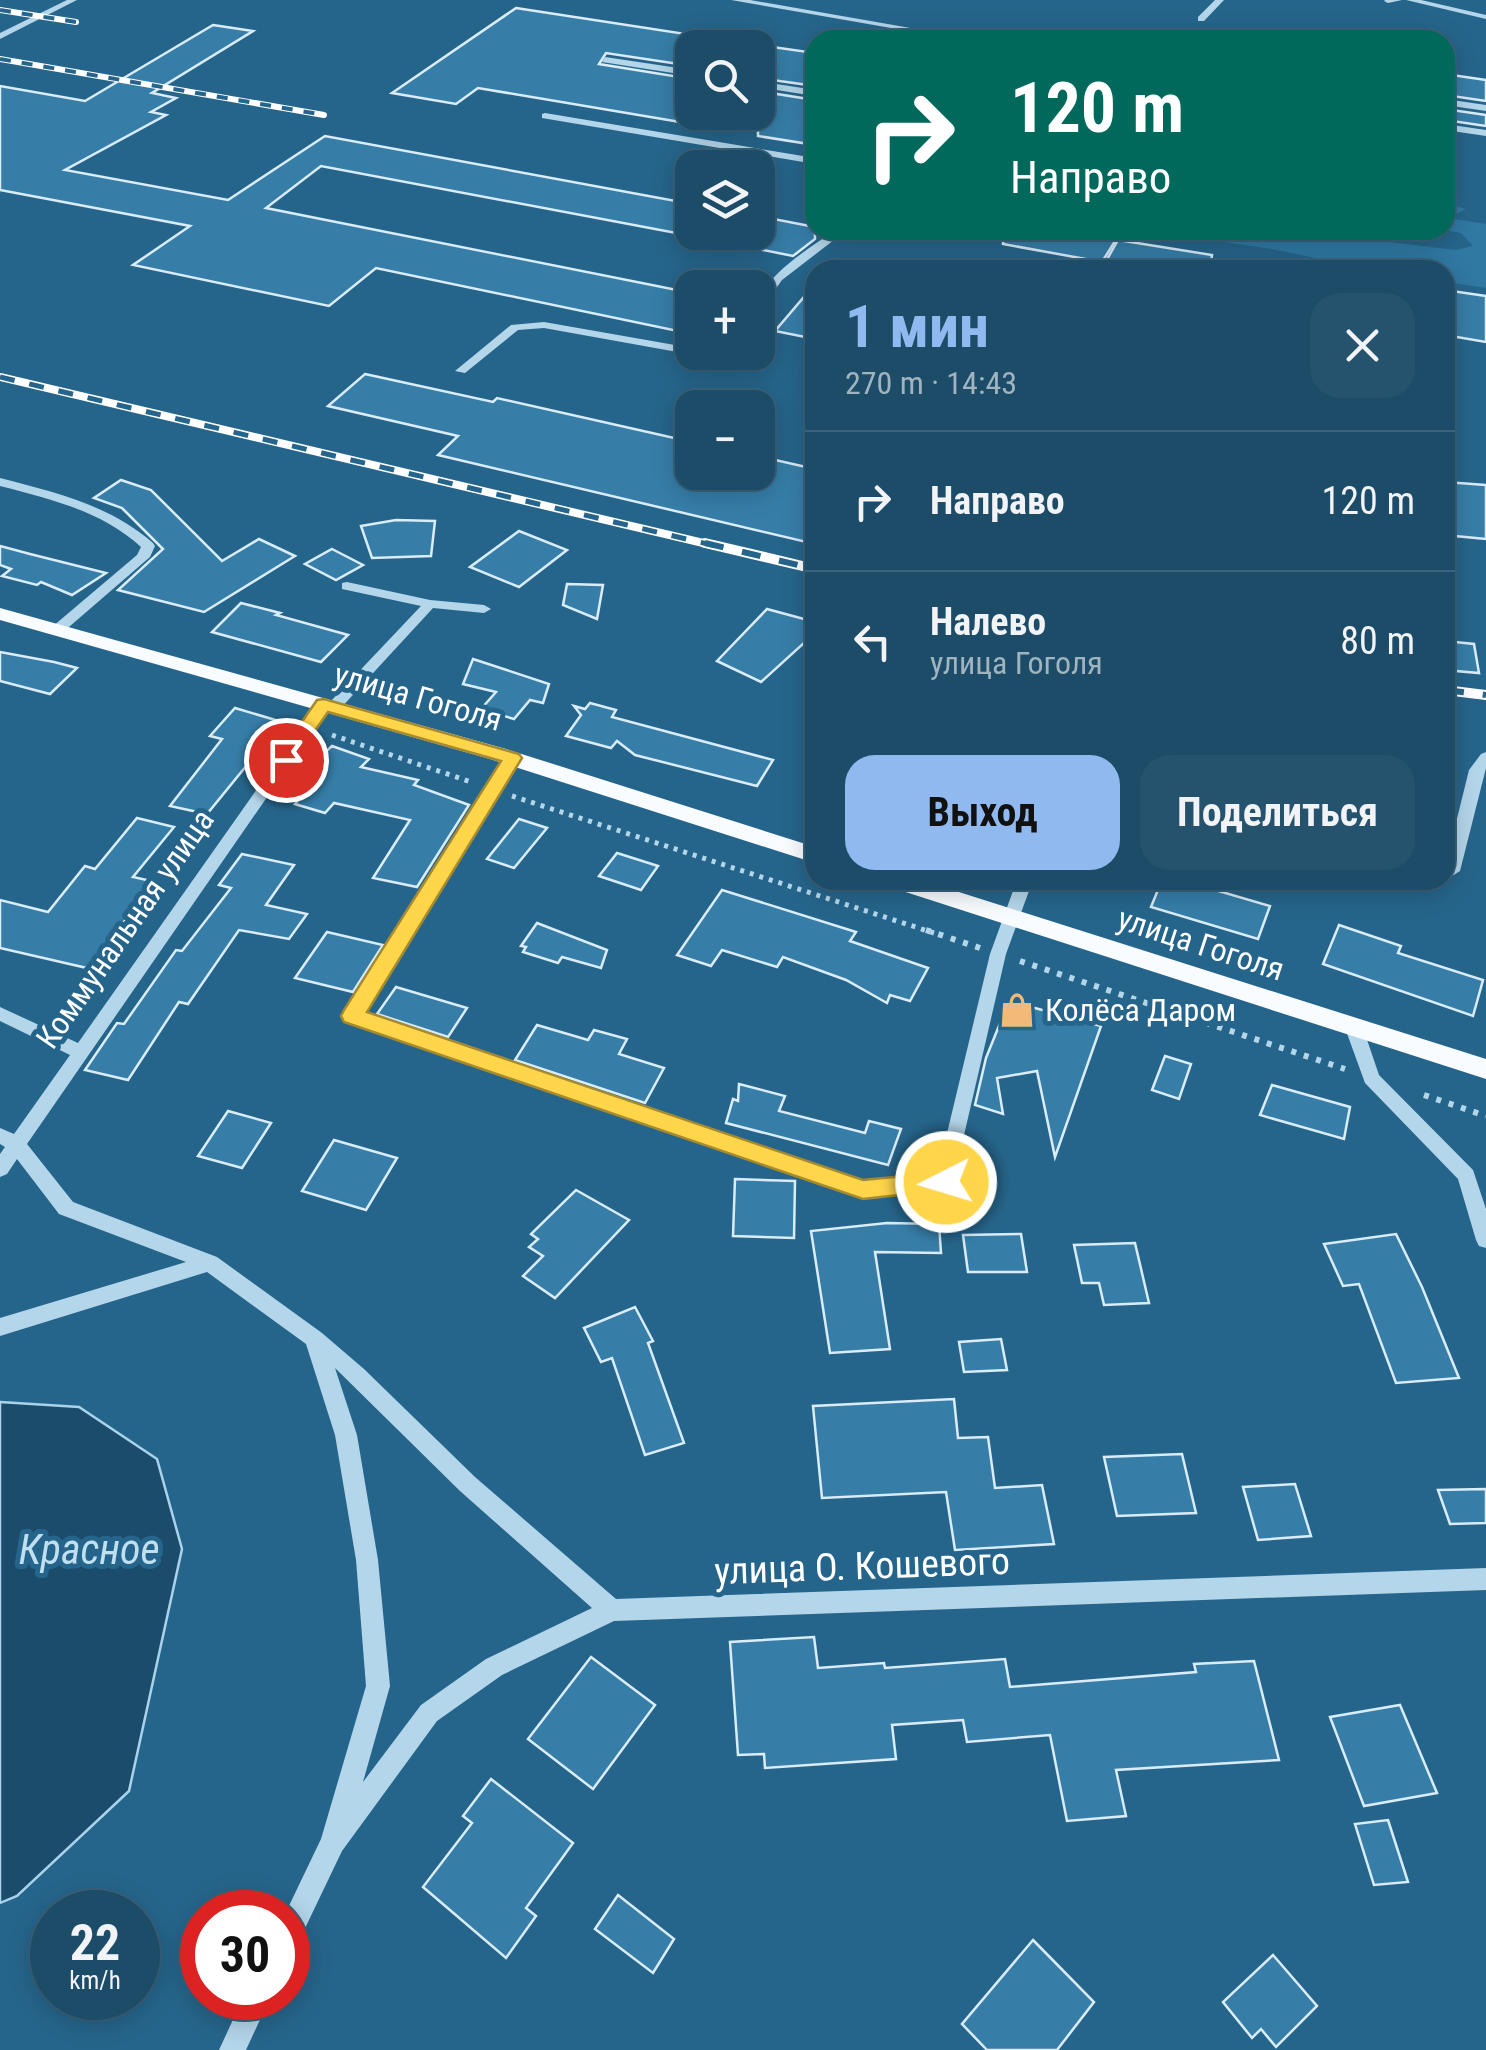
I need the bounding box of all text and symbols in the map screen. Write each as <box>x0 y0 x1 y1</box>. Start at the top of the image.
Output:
map controls <box>675 30 775 490</box>
button: search <box>675 30 775 130</box>
text: 120 m <box>1010 67 1184 149</box>
icon: right <box>845 70 975 200</box>
button: layers <box>675 150 775 250</box>
text: Направо <box>1010 151 1171 204</box>
button: + <box>675 270 775 370</box>
text: 1 мин <box>845 291 989 362</box>
button: close <box>1310 293 1415 398</box>
text: 270 m · 14:43 <box>845 364 1017 402</box>
button: − <box>675 390 775 490</box>
icon: right <box>845 474 900 529</box>
text: Направо <box>930 479 1065 523</box>
text: 120 m <box>1321 479 1415 523</box>
text: Налево <box>930 600 1046 644</box>
icon: left <box>845 614 900 669</box>
text: 80 m <box>1340 619 1415 663</box>
text: улица Гоголя <box>930 644 1103 682</box>
street label: улица Гоголя <box>330 655 506 739</box>
pin <box>244 718 329 803</box>
icon: arrive <box>259 733 314 788</box>
button: Выход <box>845 755 1120 870</box>
button: Поделиться <box>1140 755 1415 870</box>
street label: Коммунальная улица <box>28 802 222 1056</box>
street label: улица Гоголя <box>1113 899 1289 989</box>
shop icon: Колёса Даром <box>998 991 1036 1029</box>
place label: Колёса Даром <box>1045 991 1236 1029</box>
position arrow <box>894 1130 998 1234</box>
water label: Красное <box>18 1525 160 1574</box>
street label: улица О. Кошевого <box>713 1539 1011 1593</box>
speed limit sign: 30 <box>180 1890 310 2020</box>
text: 22 <box>70 1914 120 1972</box>
text: km/h <box>69 1966 121 1995</box>

